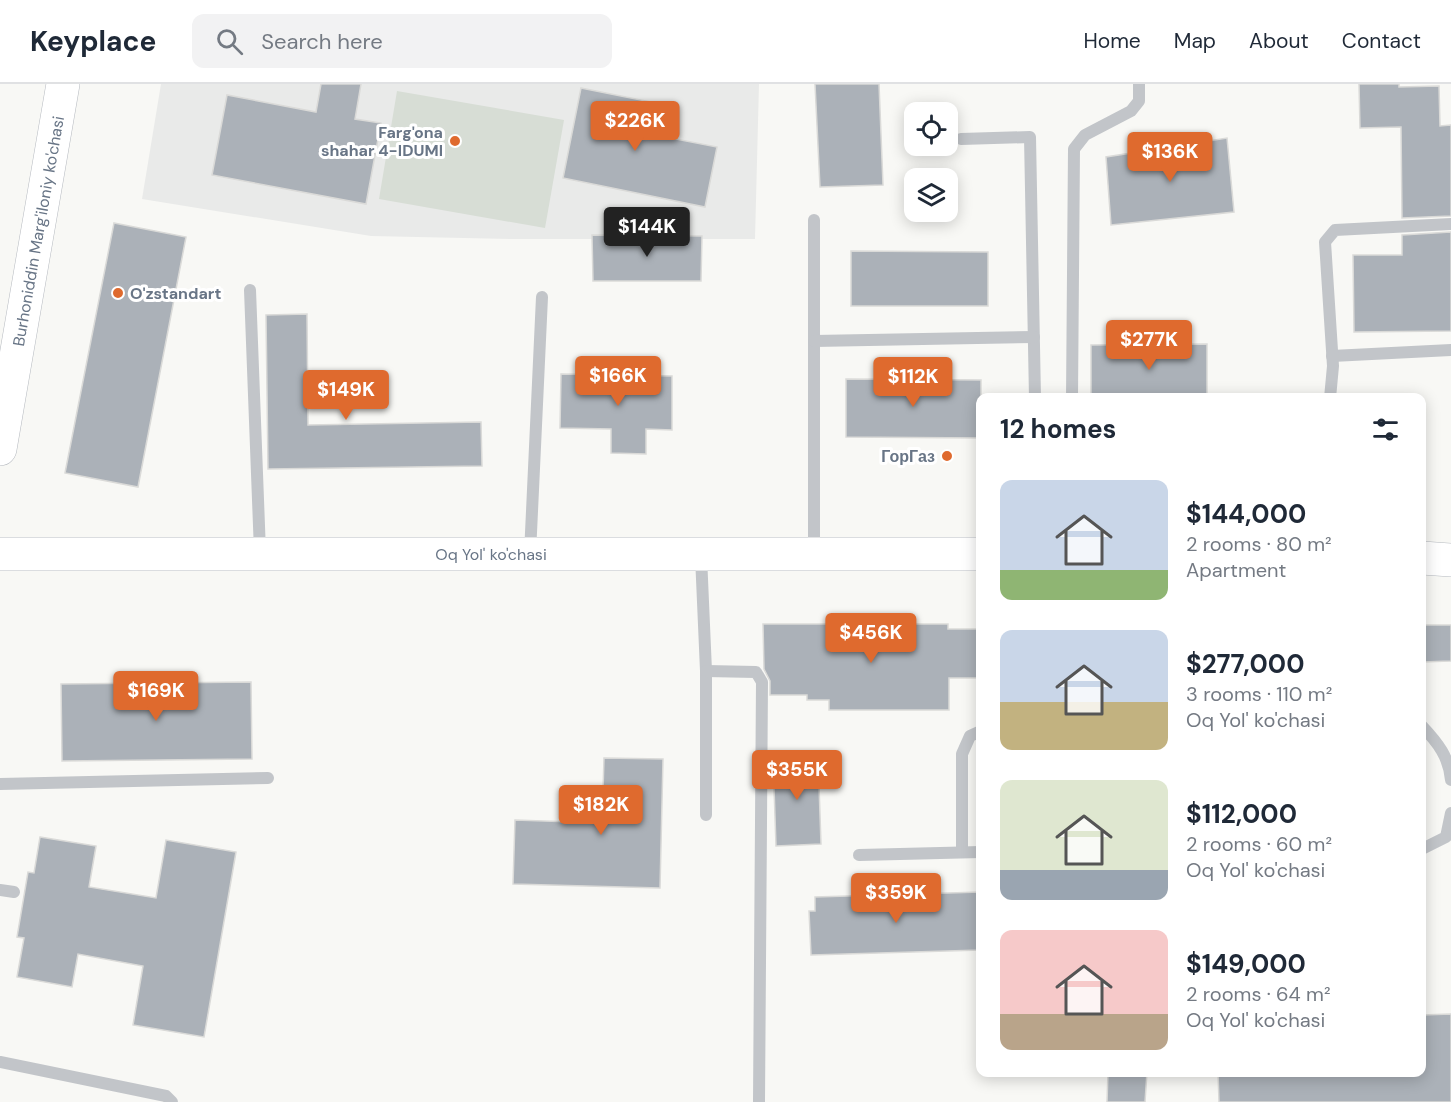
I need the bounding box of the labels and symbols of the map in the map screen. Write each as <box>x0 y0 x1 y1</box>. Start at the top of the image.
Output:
pin: $226K <box>593 101 677 152</box>
street label: Burhoniddin Marg'iloniy ko'chasi <box>8 114 69 348</box>
place label: Farg'ona shahar 4-IDUMI <box>321 122 443 161</box>
pin: $136K <box>1128 132 1212 183</box>
marker: Farg'ona shahar 4-IDUMI <box>448 134 462 148</box>
pin: $144K <box>605 207 689 258</box>
place label: O'zstandart <box>130 283 221 304</box>
marker: O'zstandart <box>111 286 125 300</box>
pin: $277K <box>1107 320 1191 371</box>
pin: $166K <box>576 356 660 407</box>
pin: $112K <box>871 357 955 408</box>
pin: $149K <box>304 370 388 421</box>
place label: ГорГаз <box>881 446 935 467</box>
marker: ГорГаз <box>940 449 954 463</box>
street label: Oq Yol' ko'chasi <box>435 544 547 565</box>
pin: $456K <box>829 613 913 664</box>
pin: $169K <box>114 671 198 722</box>
pin: $355K <box>755 750 839 801</box>
pin: $182K <box>559 785 643 836</box>
pin: $359K <box>854 873 938 924</box>

